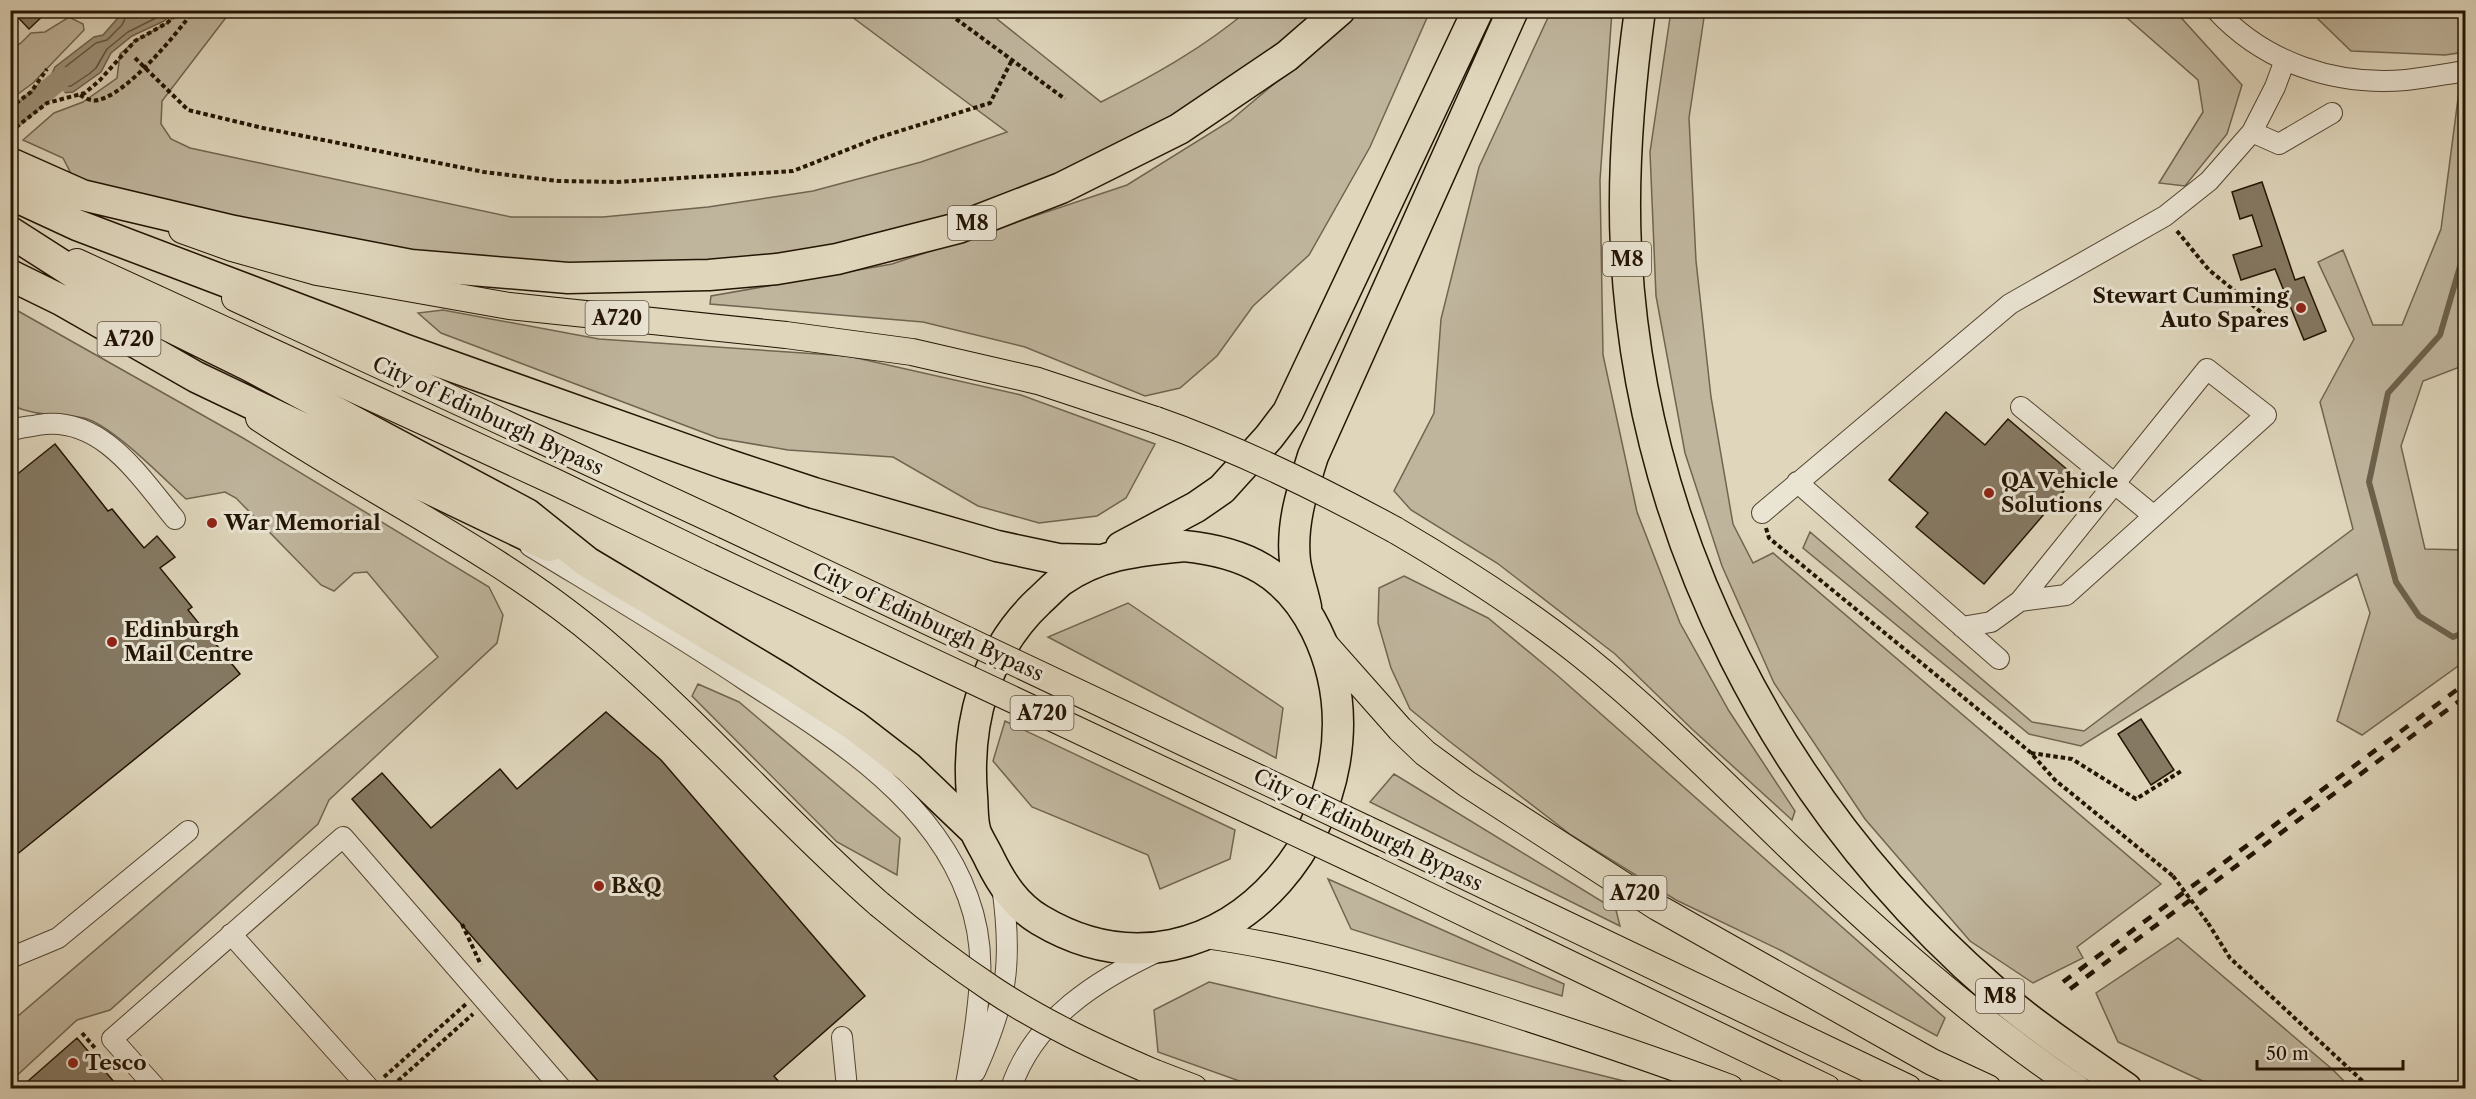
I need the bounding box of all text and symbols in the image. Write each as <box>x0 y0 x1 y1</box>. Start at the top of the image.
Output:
road number: M8 <box>948 206 996 240</box>
road number: M8 <box>1603 242 1651 276</box>
place label: Stewart Cumming Auto Spares <box>2092 283 2290 332</box>
road number: A720 <box>586 301 648 335</box>
marker: Stewart Cumming Auto Spares <box>2294 301 2308 315</box>
road number: A720 <box>98 322 160 356</box>
street label: City of Edinburgh Bypass <box>369 351 608 480</box>
place label: QA Vehicle Solutions <box>2001 468 2118 517</box>
marker: QA Vehicle Solutions <box>1982 486 1996 500</box>
place label: War Memorial <box>223 510 381 535</box>
marker: War Memorial <box>205 516 219 530</box>
street label: City of Edinburgh Bypass <box>809 557 1048 686</box>
place label: Edinburgh Mail Centre <box>124 617 253 666</box>
marker: Edinburgh Mail Centre <box>105 635 119 649</box>
road number: A720 <box>1010 696 1074 730</box>
street label: City of Edinburgh Bypass <box>1250 763 1487 896</box>
place label: B&Q <box>611 873 662 898</box>
road number: A720 <box>1604 876 1666 910</box>
marker: B&Q <box>592 879 606 893</box>
road number: M8 <box>1976 979 2024 1013</box>
scale bar <box>2257 1033 2402 1071</box>
text: 50 m <box>2266 1043 2309 1065</box>
place label: Tesco <box>85 1050 147 1075</box>
marker: Tesco <box>66 1056 80 1070</box>

